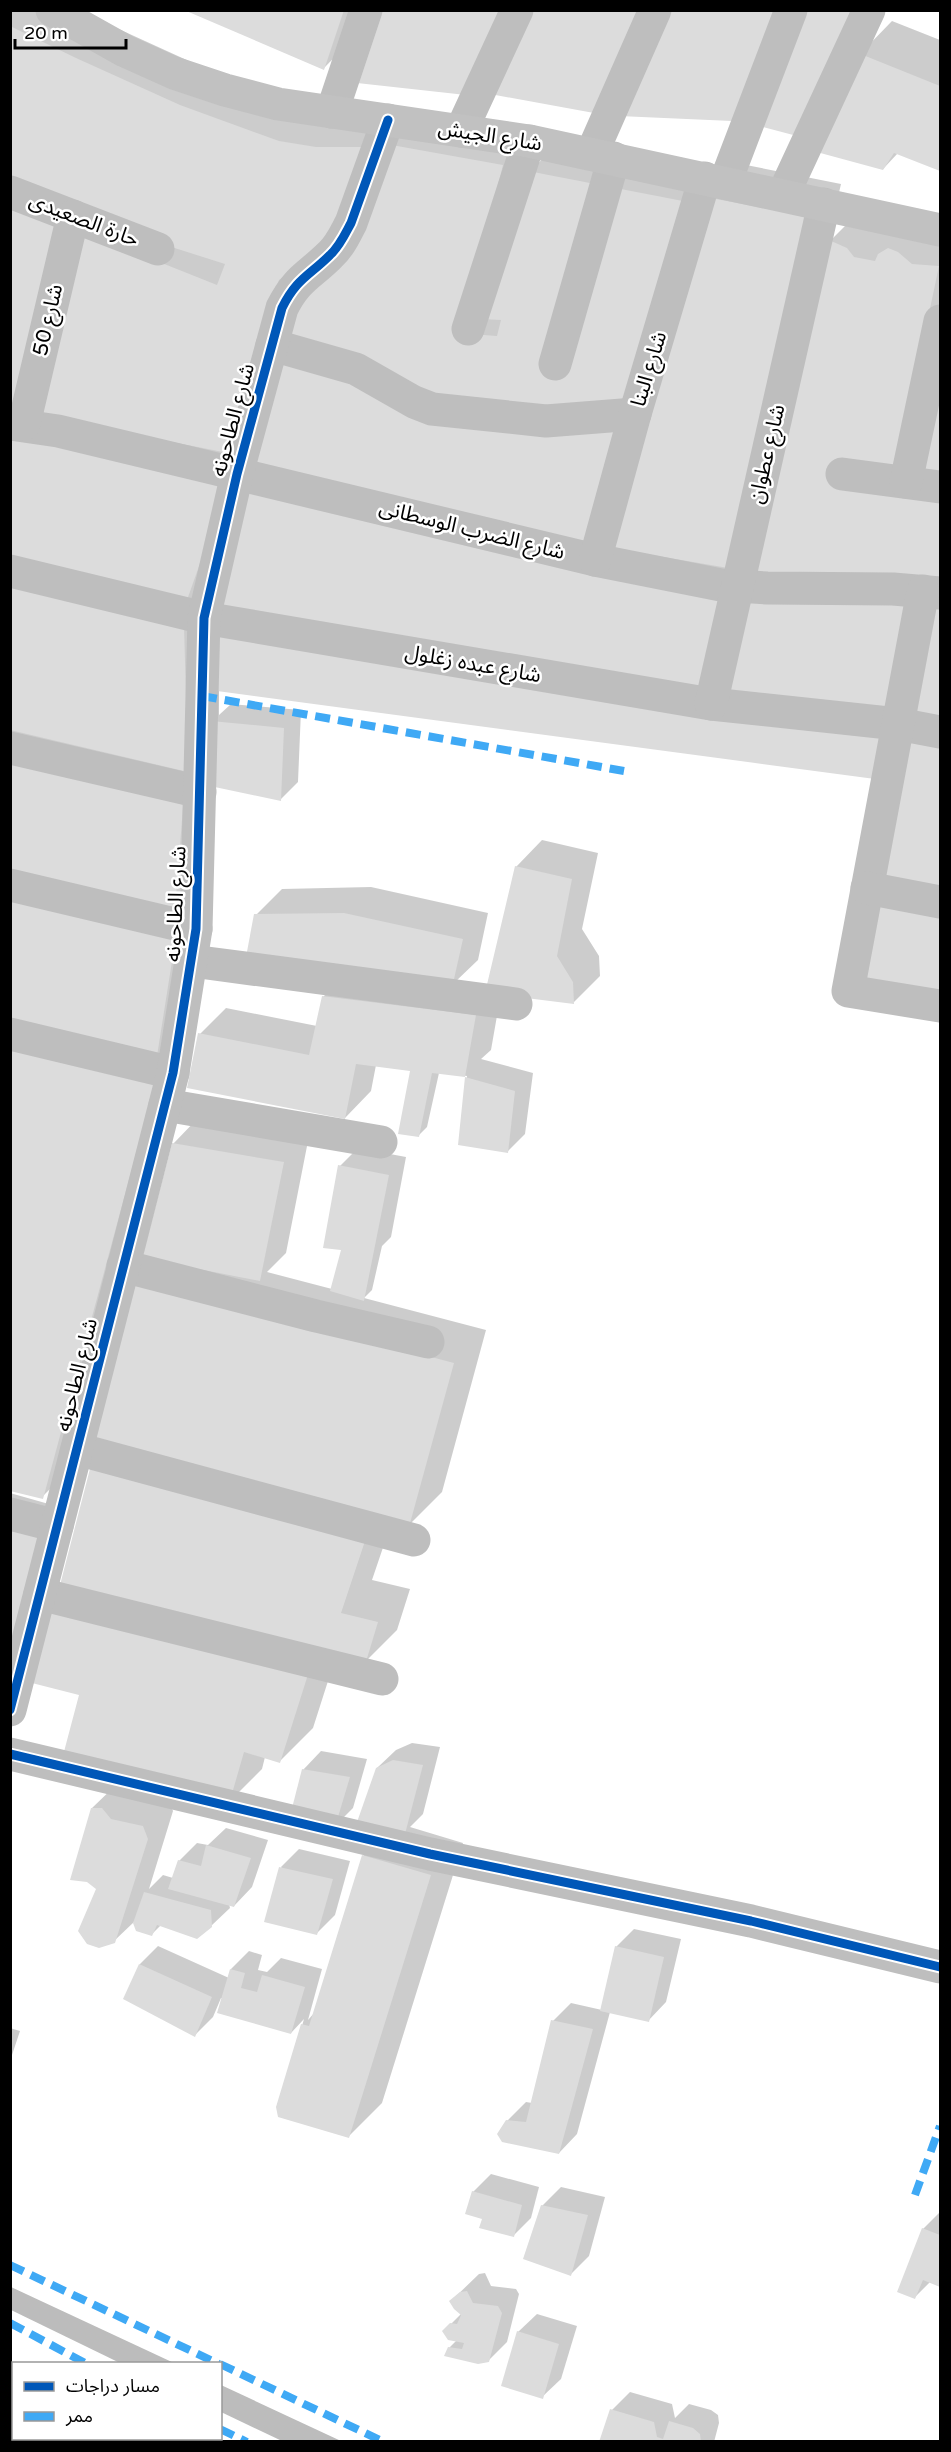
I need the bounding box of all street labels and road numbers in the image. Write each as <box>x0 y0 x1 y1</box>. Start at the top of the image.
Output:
street label: شارع الجيش <box>436 115 544 159</box>
street label: حارة الصعيدى <box>26 188 142 252</box>
street label: شارع 50 <box>28 282 70 359</box>
street label: شارع البنا <box>626 328 674 410</box>
street label: شارع الطاحونه <box>206 361 262 480</box>
street label: شارع عطوان <box>743 402 793 507</box>
street label: شارع الضرب الوسطانى <box>376 495 567 567</box>
street label: شارع عبده زغلول <box>403 640 543 690</box>
street label: شارع الطاحونه <box>160 845 194 963</box>
street label: شارع الطاحونه <box>51 1316 105 1435</box>

